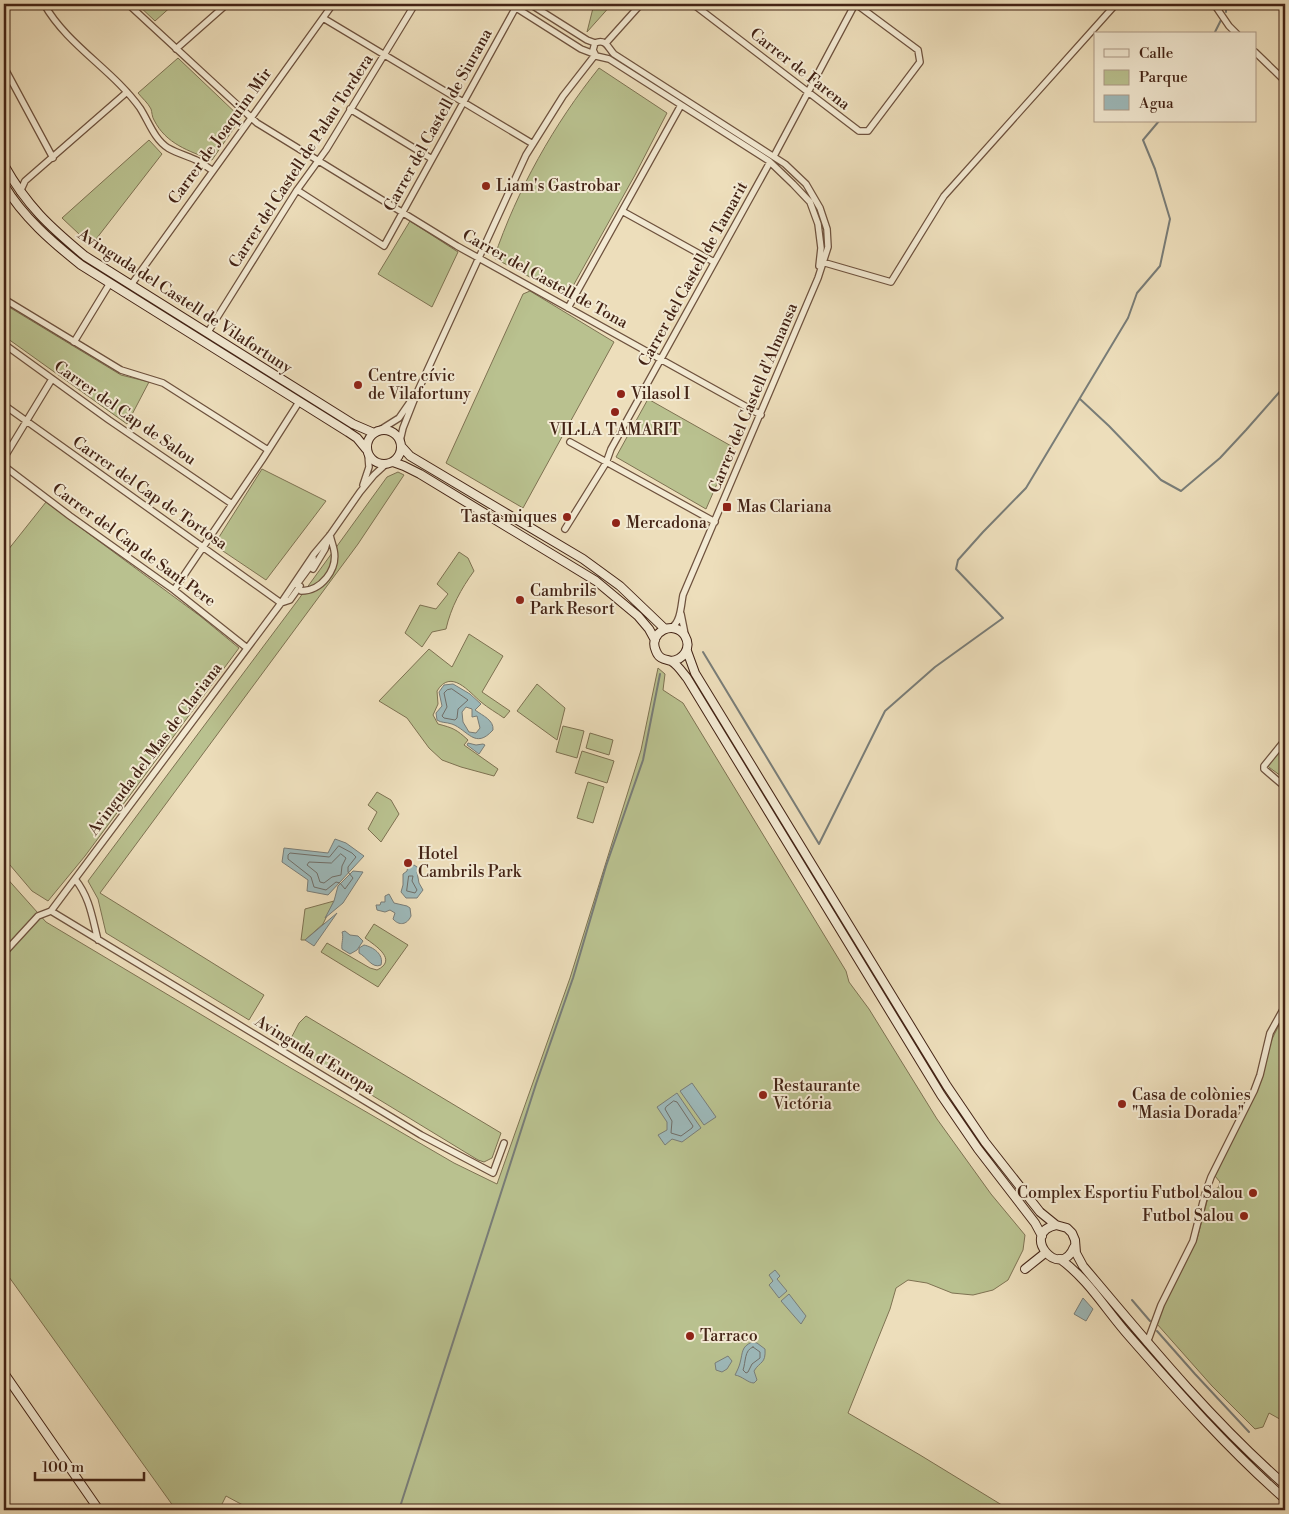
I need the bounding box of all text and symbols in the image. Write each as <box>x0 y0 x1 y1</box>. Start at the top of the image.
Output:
street label: Carrer del Castell de Siurana <box>379 24 497 215</box>
street label: Carrer de Farena <box>746 24 855 115</box>
legend <box>1094 32 1256 122</box>
text: Calle <box>1139 44 1173 63</box>
street label: Carrer del Castell de Palau Tordera <box>224 50 378 272</box>
street label: Carrer de Joaquim Mir <box>164 64 276 208</box>
text: Parque <box>1139 68 1188 87</box>
text: Agua <box>1138 94 1174 113</box>
place label: Liam's Gastrobar <box>496 176 620 196</box>
street label: Carrer del Castell de Tamarit <box>634 178 752 370</box>
marker: Liam's Gastrobar <box>480 180 492 192</box>
street label: Avinguda del Castell de Vilafortuny <box>73 224 296 378</box>
street label: Carrer del Castell de Tona <box>459 225 632 333</box>
street label: Carrer del Castell d'Almansa <box>704 299 802 496</box>
street label: Carrer del Cap de Salou <box>50 356 200 470</box>
place label: Centre cívic de Vilafortuny <box>368 366 471 404</box>
marker: Centre cívic de Vilafortuny <box>352 379 364 391</box>
place label: Vilasol I <box>630 384 690 404</box>
marker: Vilasol I <box>615 388 627 400</box>
marker: VIL·LA TAMARIT <box>609 406 621 418</box>
place label: VIL·LA TAMARIT <box>548 420 681 440</box>
street label: Carrer del Cap de Tortosa <box>69 432 232 555</box>
street label: Carrer del Cap de Sant Pere <box>48 479 220 611</box>
place label: Mas Clariana <box>737 497 833 517</box>
marker: Mas Clariana <box>721 501 733 513</box>
place label: Tasta miques <box>461 507 557 527</box>
marker: Tasta miques <box>561 511 573 523</box>
place label: Mercadona <box>626 513 708 533</box>
marker: Mercadona <box>610 517 622 529</box>
place label: Cambrils Park Resort <box>530 581 615 619</box>
marker: Cambrils Park Resort <box>514 594 526 606</box>
street label: Avinguda del Mas de Clariana <box>83 658 227 840</box>
place label: Hotel Cambrils Park <box>418 844 523 882</box>
marker: Hotel Cambrils Park <box>402 857 414 869</box>
street label: Avinguda d'Europa <box>250 1011 380 1099</box>
place label: Restaurante Victória <box>772 1076 860 1114</box>
place label: Casa de colònies "Masia Dorada" <box>1132 1085 1251 1123</box>
marker: Restaurante Victória <box>757 1089 769 1101</box>
marker: Casa de colònies "Masia Dorada" <box>1116 1098 1128 1110</box>
place label: Complex Esportiu Futbol Salou <box>1017 1183 1243 1203</box>
marker: Complex Esportiu Futbol Salou <box>1247 1187 1259 1199</box>
place label: Futbol Salou <box>1142 1206 1234 1226</box>
marker: Futbol Salou <box>1238 1210 1250 1222</box>
place label: Tarraco <box>700 1326 758 1346</box>
marker: Tarraco <box>684 1330 696 1342</box>
scale bar <box>35 1449 144 1481</box>
text: 100 m <box>42 1458 84 1477</box>

